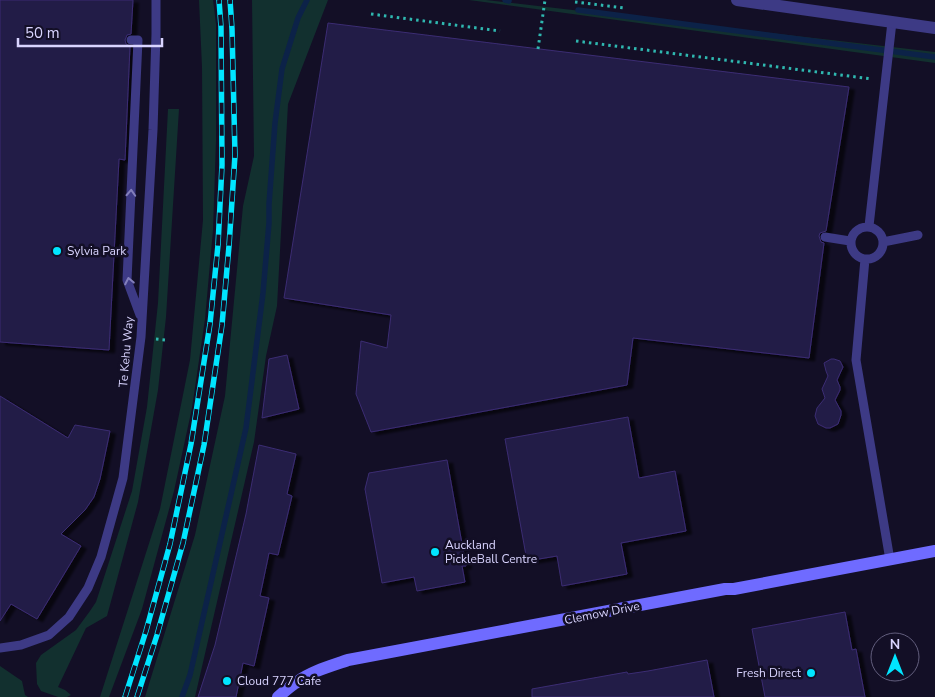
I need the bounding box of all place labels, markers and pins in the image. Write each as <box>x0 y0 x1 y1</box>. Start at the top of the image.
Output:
place label: Sylvia Park <box>67 243 127 259</box>
marker: Sylvia Park <box>51 245 63 257</box>
place label: Auckland PickleBall Centre <box>445 537 537 567</box>
marker: Auckland PickleBall Centre <box>429 546 441 558</box>
place label: Fresh Direct <box>736 665 802 681</box>
marker: Fresh Direct <box>805 667 817 679</box>
place label: Cloud 777 Cafe <box>237 673 321 689</box>
marker: Cloud 777 Cafe <box>221 675 233 687</box>

